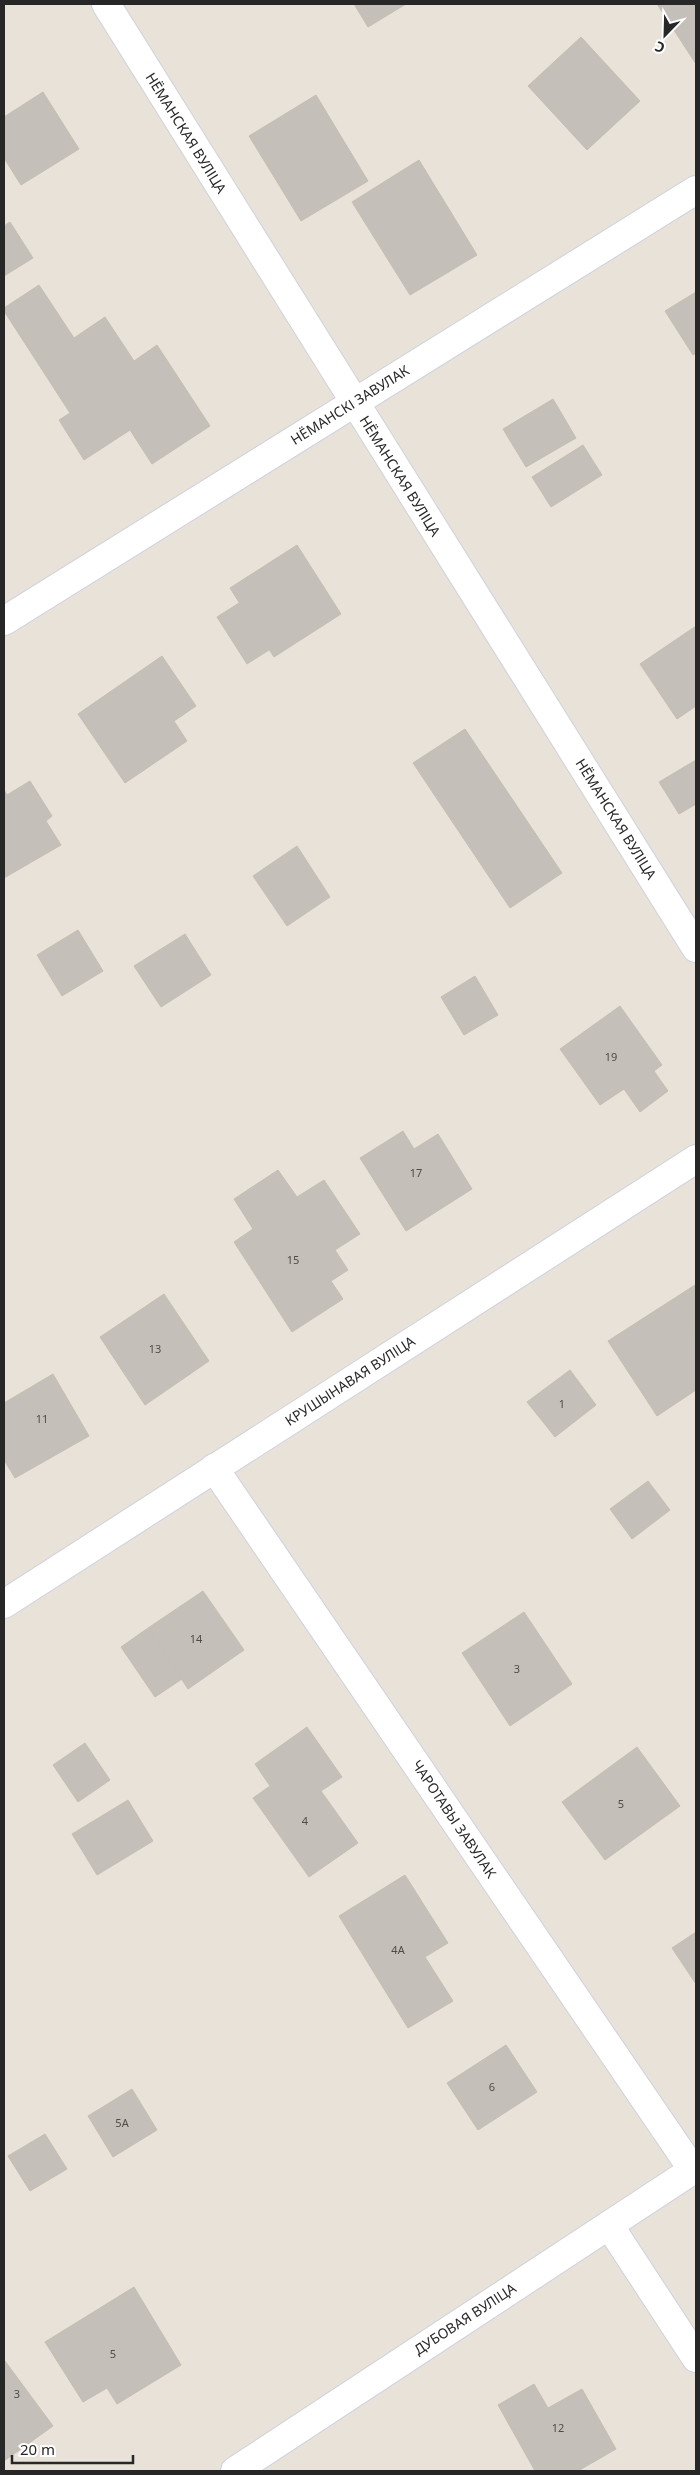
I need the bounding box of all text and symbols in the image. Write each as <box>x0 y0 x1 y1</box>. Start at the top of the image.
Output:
north arrow <box>640 10 690 60</box>
text: С <box>652 37 668 58</box>
street label: НЁМАНСКАЯ ВУЛІЦА <box>142 69 231 197</box>
street label: НЁМАНСКІ ЗАВУЛАК <box>287 360 413 449</box>
street label: НЁМАНСКАЯ ВУЛІЦА <box>356 412 445 540</box>
street label: НЁМАНСКАЯ ВУЛІЦА <box>572 755 661 883</box>
house number: 19 <box>605 1049 617 1064</box>
house number: 17 <box>410 1165 422 1180</box>
house number: 15 <box>287 1252 299 1267</box>
street label: КРУШЫНАВАЯ ВУЛІЦА <box>281 1331 418 1430</box>
house number: 13 <box>149 1341 161 1356</box>
house number: 1 <box>559 1396 565 1411</box>
house number: 11 <box>36 1411 48 1426</box>
house number: 14 <box>190 1631 203 1646</box>
house number: 3 <box>514 1661 520 1676</box>
street label: ЧАРОТАВЫ ЗАВУЛАК <box>408 1756 501 1882</box>
house number: 5 <box>618 1796 624 1811</box>
house number: 4 <box>302 1813 309 1828</box>
house number: 4А <box>391 1942 406 1957</box>
house number: 6 <box>489 2079 495 2094</box>
house number: 5А <box>115 2115 130 2130</box>
street label: ДУБОВАЯ ВУЛІЦА <box>410 2278 520 2359</box>
house number: 5 <box>110 2346 116 2361</box>
house number: 3 <box>14 2386 20 2401</box>
house number: 12 <box>552 2420 564 2435</box>
scale bar <box>12 2432 134 2464</box>
text: 20 m <box>20 2439 55 2459</box>

